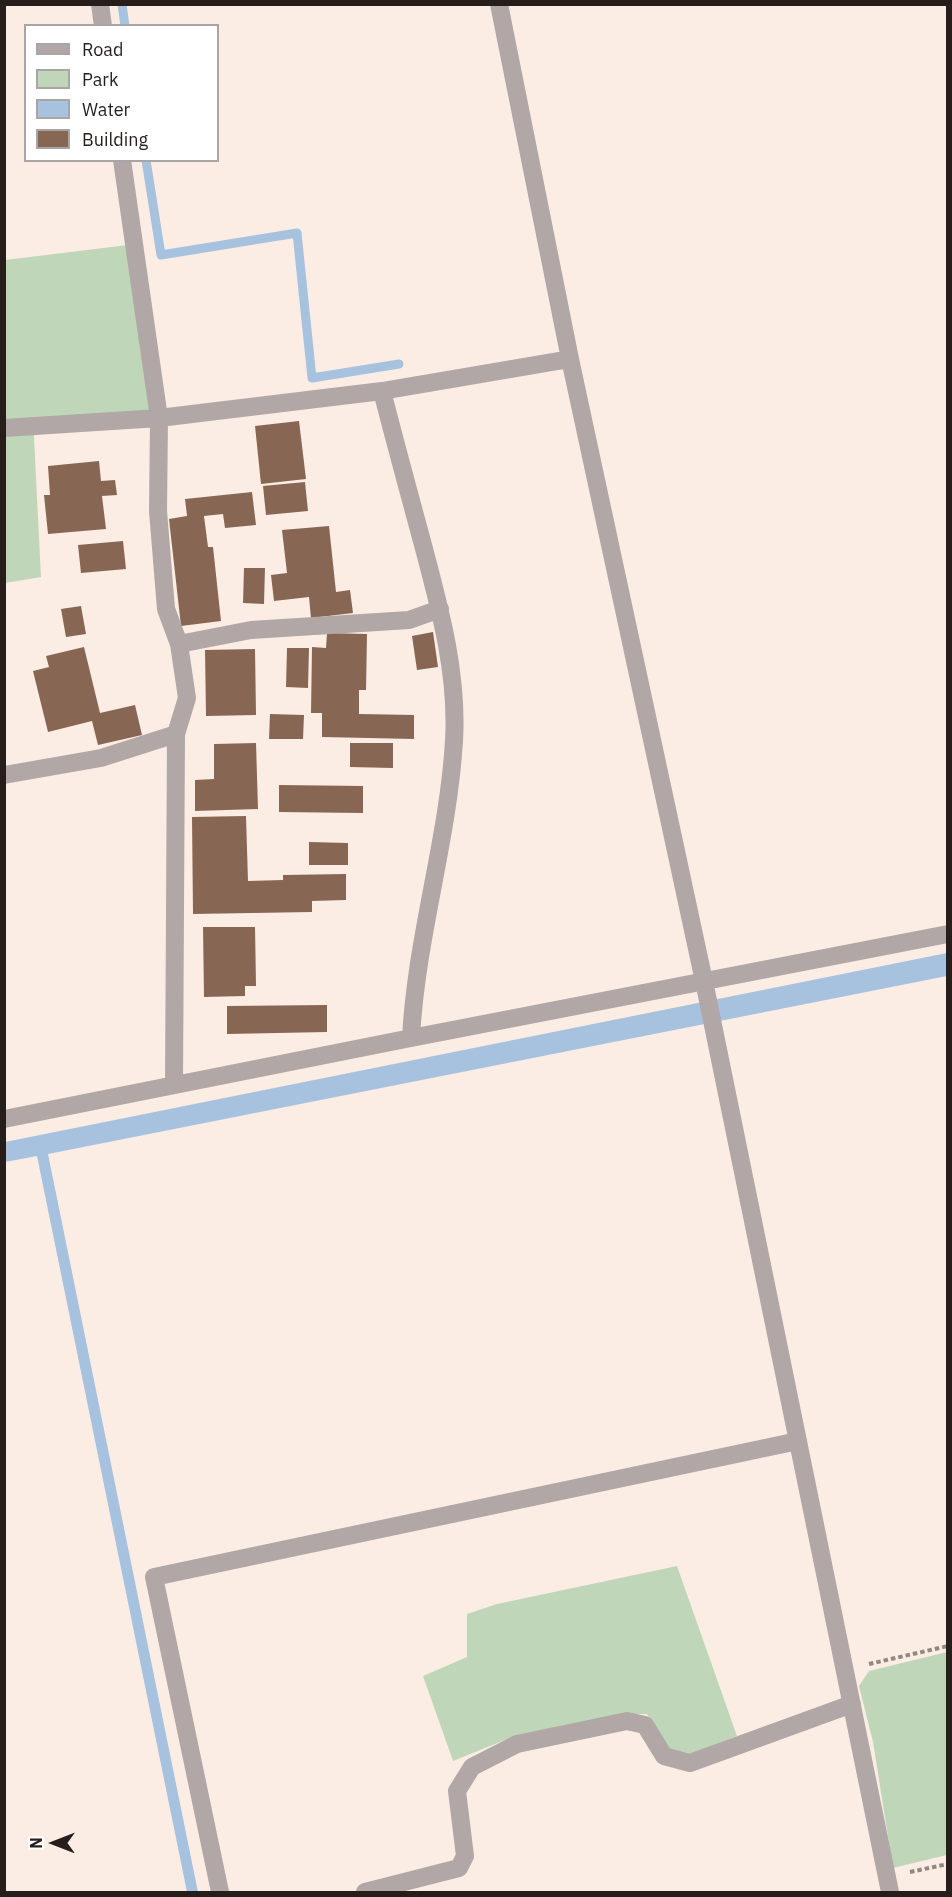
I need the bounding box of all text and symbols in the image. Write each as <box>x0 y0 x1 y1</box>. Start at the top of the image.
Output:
legend <box>24 24 219 162</box>
text: Road <box>82 38 123 61</box>
text: Park <box>82 68 118 91</box>
text: Water <box>82 98 130 121</box>
text: Building <box>82 128 148 151</box>
north arrow <box>24 1813 84 1873</box>
text: N <box>26 1837 46 1849</box>

